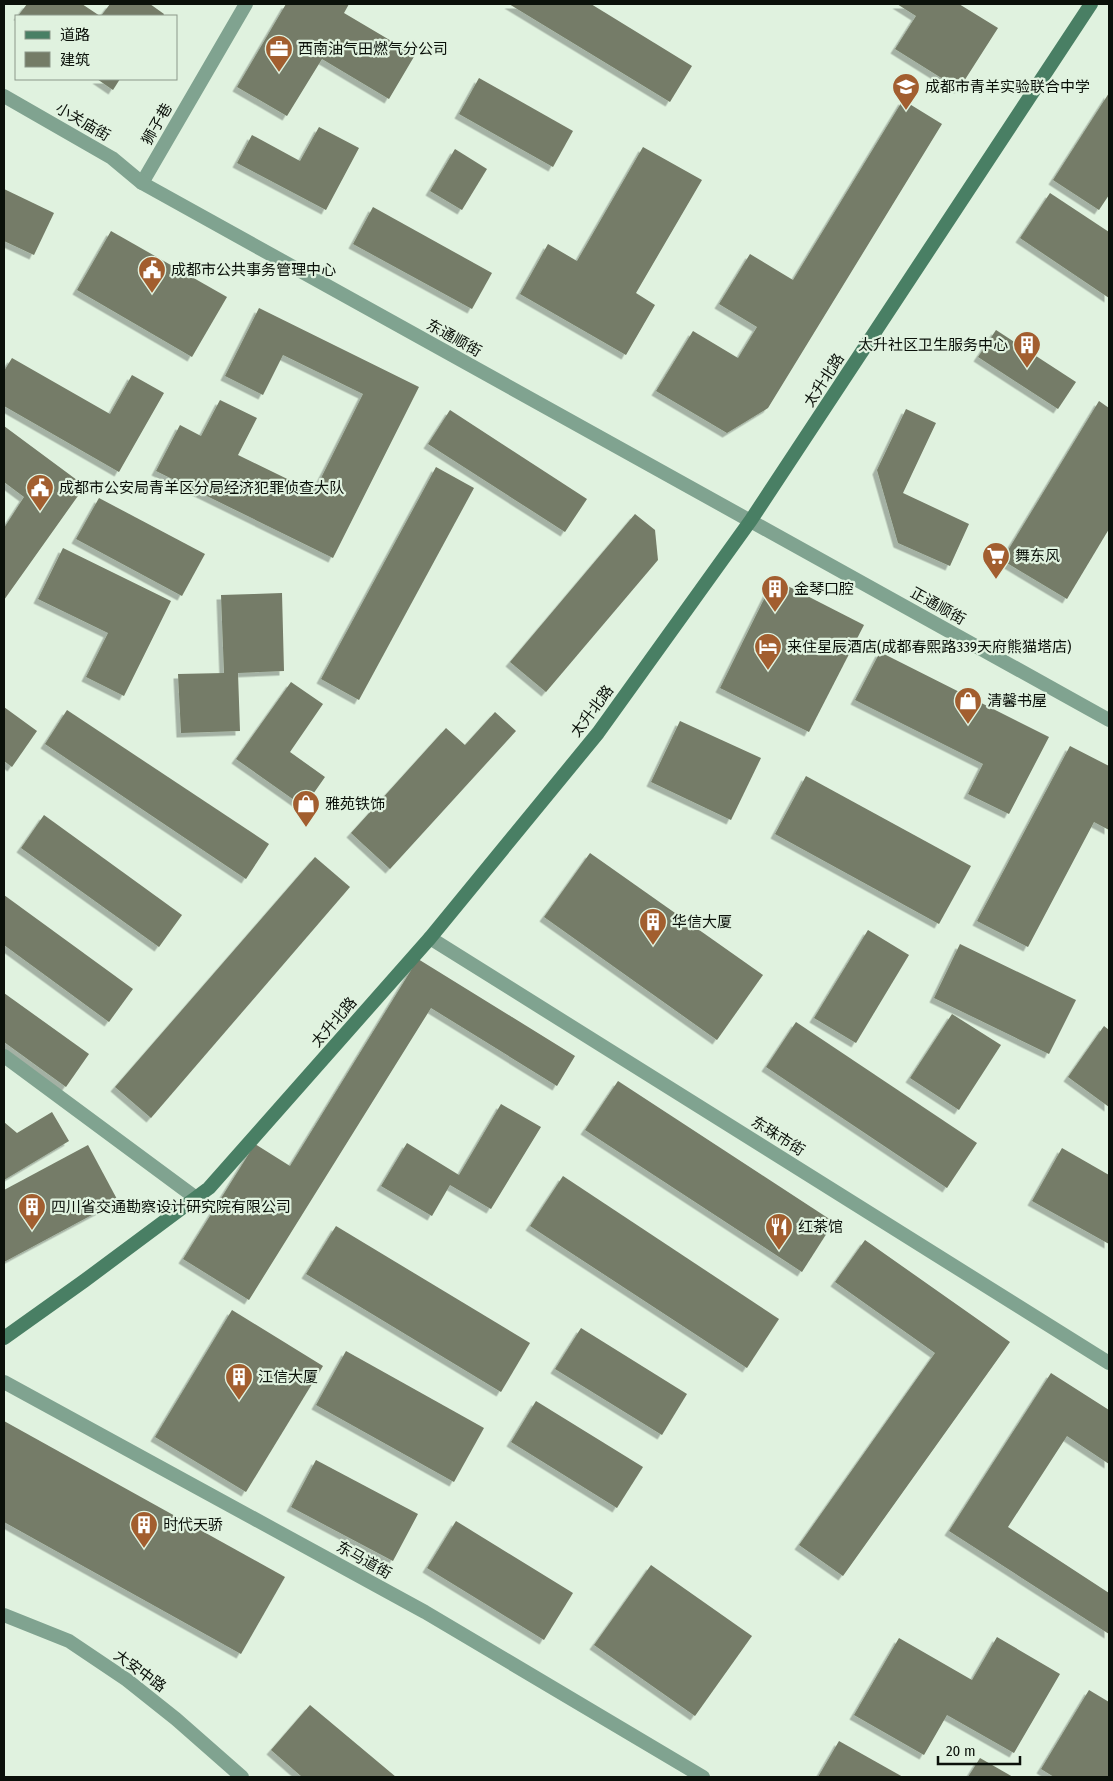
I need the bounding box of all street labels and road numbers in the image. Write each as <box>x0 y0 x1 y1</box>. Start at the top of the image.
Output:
street label: 小关庙街 <box>53 99 113 145</box>
street label: 狮子巷 <box>138 100 176 148</box>
street label: 东通顺街 <box>423 316 485 360</box>
street label: 太升北路 <box>800 350 848 410</box>
street label: 正通顺街 <box>907 584 969 628</box>
street label: 太升北路 <box>567 682 617 740</box>
street label: 太升北路 <box>308 993 360 1051</box>
street label: 东珠市街 <box>748 1112 808 1160</box>
street label: 东马道街 <box>333 1538 395 1582</box>
street label: 大安中路 <box>110 1646 170 1696</box>

